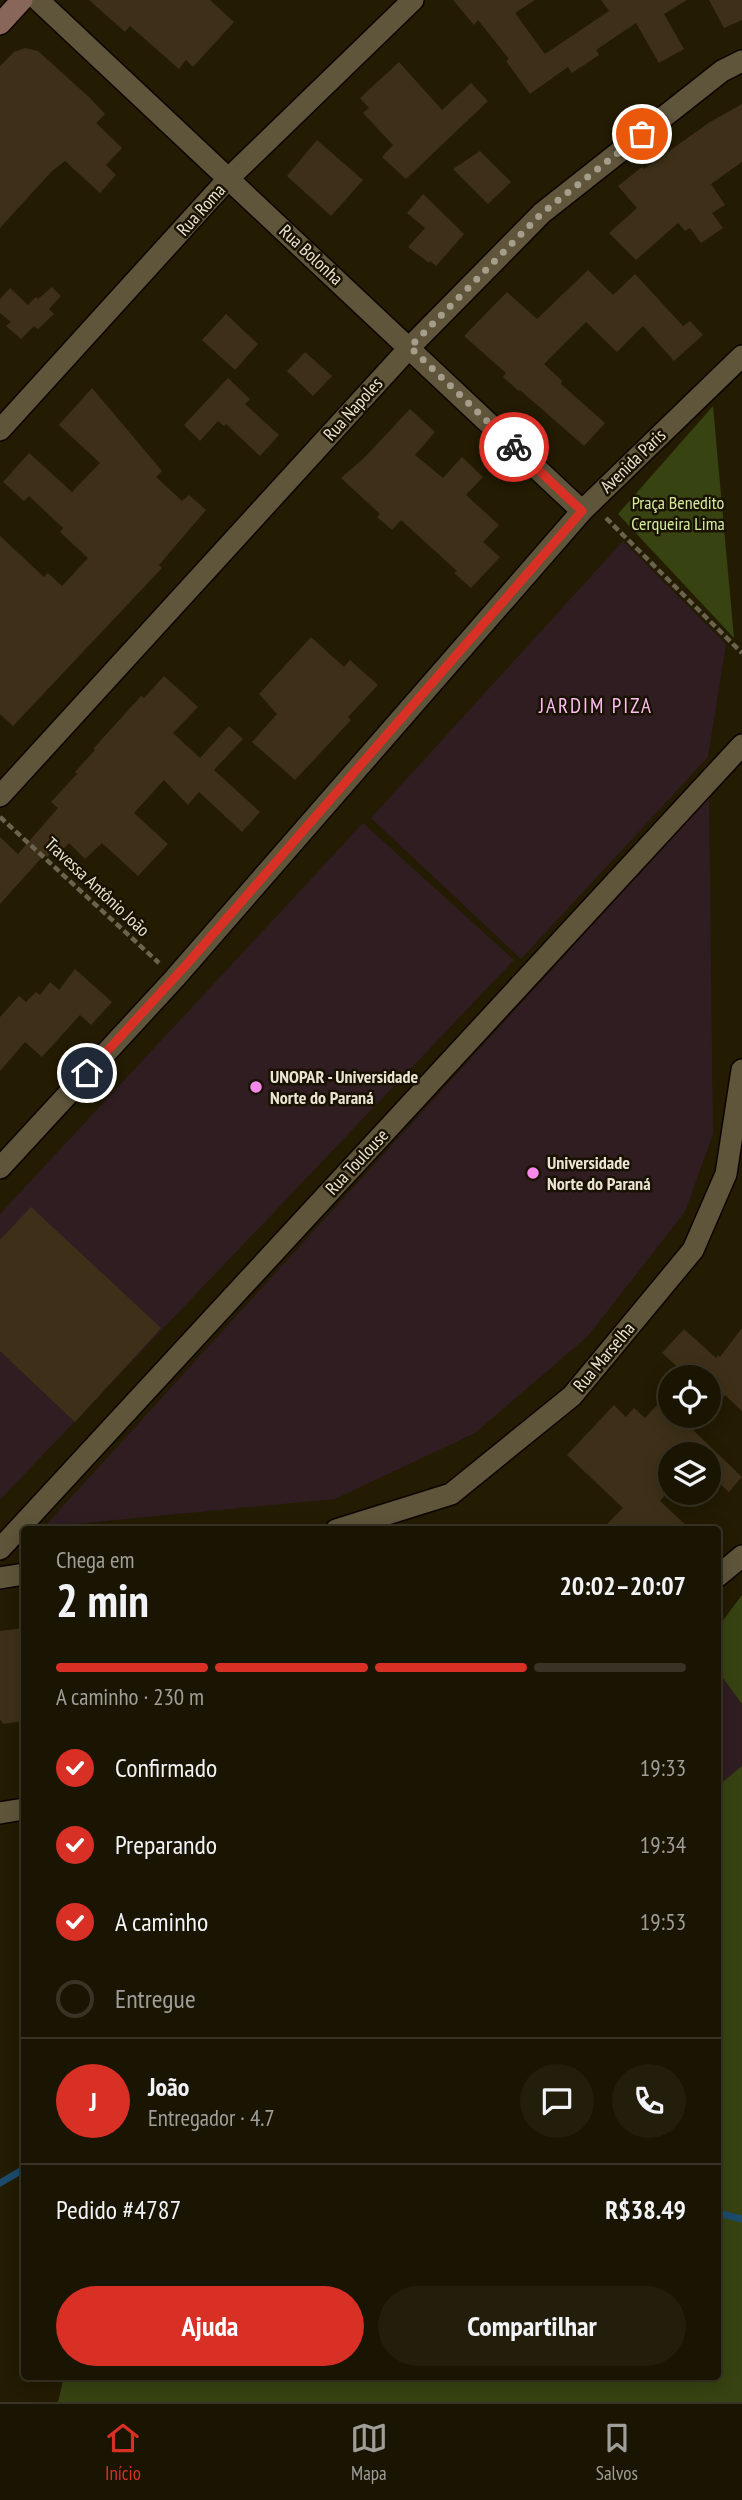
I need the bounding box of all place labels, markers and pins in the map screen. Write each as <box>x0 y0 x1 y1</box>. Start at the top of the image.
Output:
pin <box>612 104 672 164</box>
pin <box>57 1043 117 1103</box>
place label: UNOPAR - Universidade Norte do Paraná <box>270 1065 419 1109</box>
marker: UNOPAR - Universidade Norte do Paraná <box>248 1079 264 1095</box>
place label: Universidade Norte do Paraná <box>547 1151 651 1195</box>
marker: Universidade Norte do Paraná <box>525 1165 541 1181</box>

